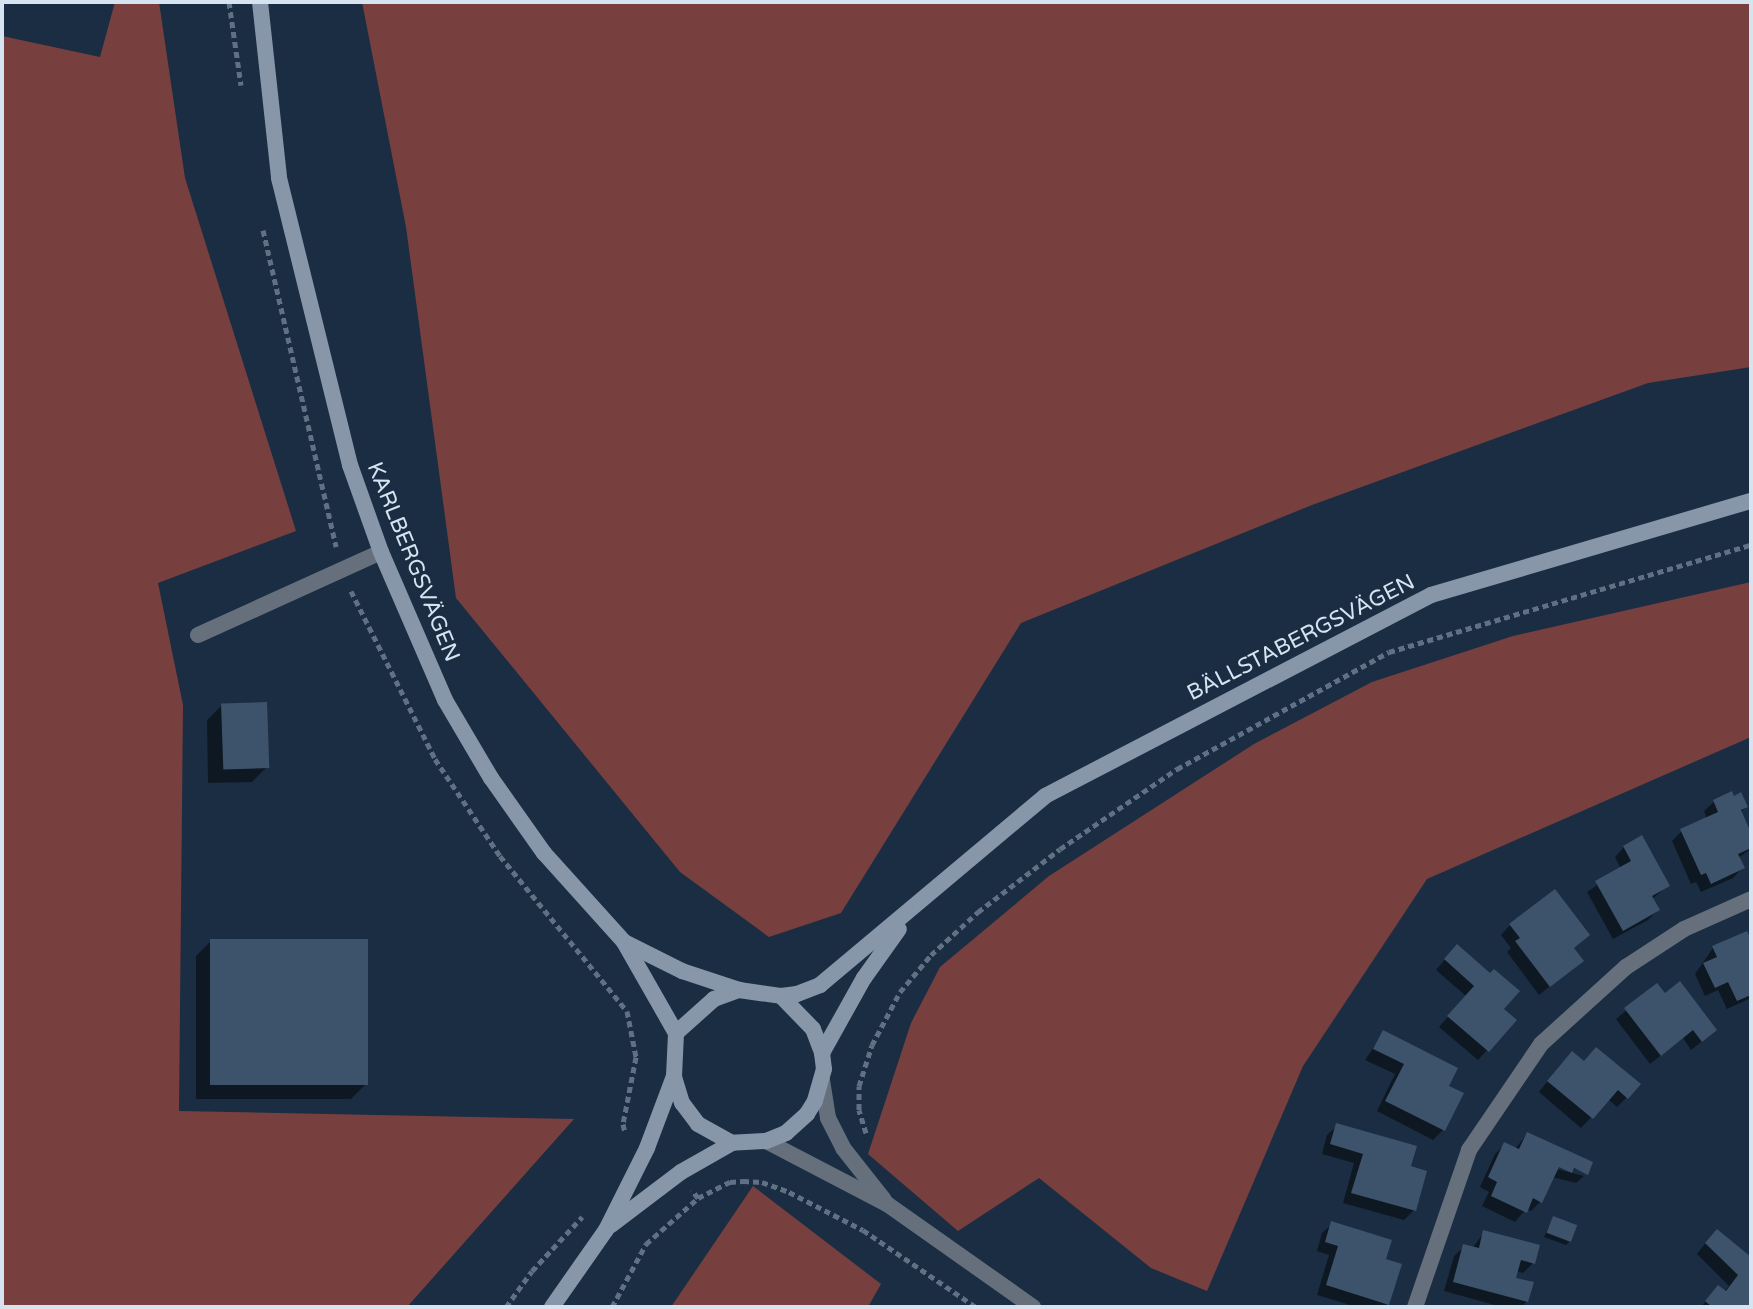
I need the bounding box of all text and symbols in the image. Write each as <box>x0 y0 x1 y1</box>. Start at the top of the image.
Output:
street label: KARLBERGSVÄGEN <box>361 458 465 666</box>
street label: BÄLLSTABERGSVÄGEN <box>1183 569 1419 707</box>

